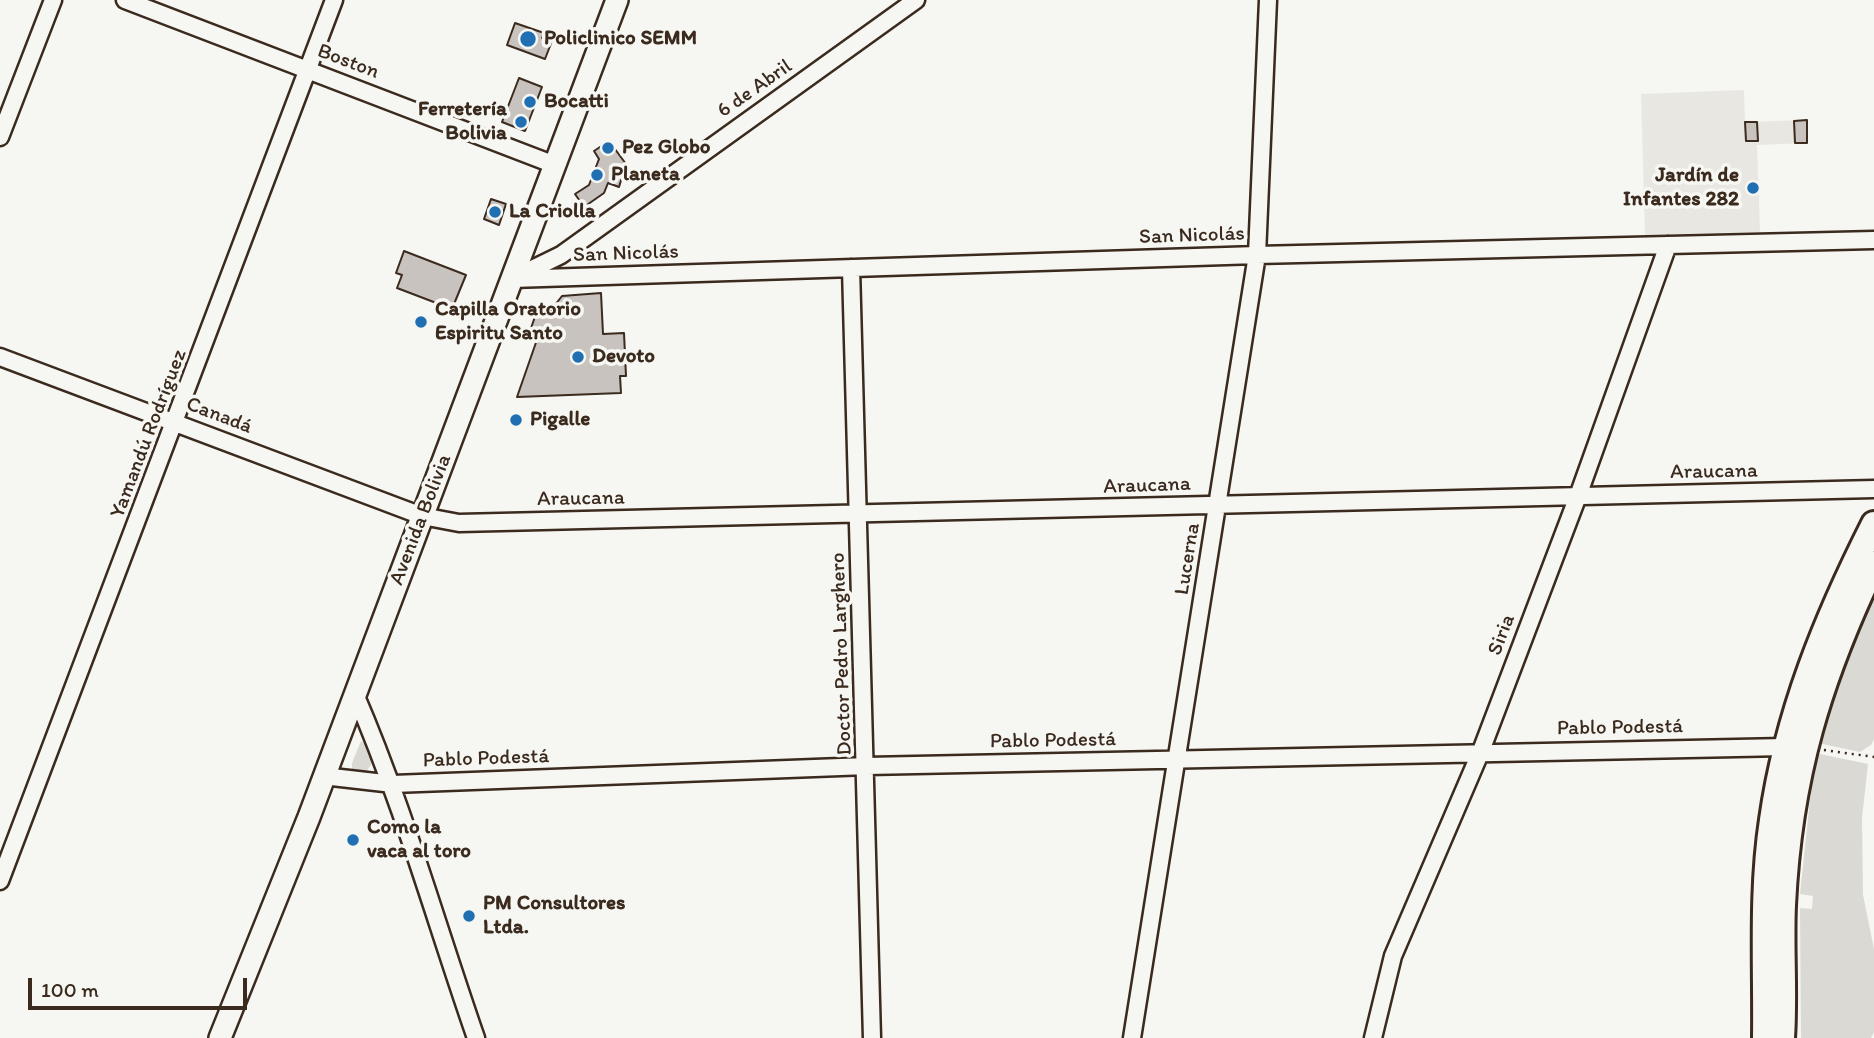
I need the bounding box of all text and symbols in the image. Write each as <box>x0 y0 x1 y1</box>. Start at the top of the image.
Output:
place label: Policlinico SEMM <box>544 26 697 52</box>
marker: Policlinico SEMM <box>518 29 538 49</box>
street label: Boston <box>314 39 382 85</box>
street label: 6 de Abril <box>713 54 797 124</box>
place label: Bocatti <box>544 89 609 115</box>
marker: Bocatti <box>522 94 538 110</box>
place label: Ferretería Bolivia <box>418 97 507 147</box>
marker: Ferretería Bolivia <box>513 114 529 130</box>
place label: Pez Globo <box>622 135 711 161</box>
marker: Pez Globo <box>600 140 616 156</box>
place label: Planeta <box>611 162 680 188</box>
place label: Jardín de Infantes 282 <box>1623 163 1739 213</box>
marker: Planeta <box>589 167 605 183</box>
marker: Jardín de Infantes 282 <box>1745 180 1761 196</box>
place label: La Criolla <box>509 199 596 225</box>
marker: La Criolla <box>487 204 503 220</box>
street label: San Nicolás <box>1139 222 1245 250</box>
street label: San Nicolás <box>573 240 679 268</box>
place label: Capilla Oratorio Espiritu Santo <box>435 297 581 347</box>
marker: Capilla Oratorio Espiritu Santo <box>413 314 429 330</box>
place label: Devoto <box>592 344 655 370</box>
street label: Yamandú Rodríguez <box>105 346 193 522</box>
marker: Devoto <box>570 349 586 365</box>
street label: Canadá <box>182 392 256 440</box>
place label: Pigalle <box>530 407 590 433</box>
marker: Pigalle <box>508 412 524 428</box>
street label: Avenida Bolivia <box>384 451 458 589</box>
street label: Araucana <box>1670 459 1758 485</box>
street label: Araucana <box>1103 472 1191 500</box>
street label: Araucana <box>537 486 625 512</box>
street label: Lucerna <box>1170 521 1206 597</box>
street label: Doctor Pedro Larghero <box>826 552 858 756</box>
street label: Siria <box>1483 611 1521 659</box>
street label: Pablo Podestá <box>1557 714 1683 742</box>
street label: Pablo Podestá <box>990 727 1116 755</box>
street label: Pablo Podestá <box>422 744 550 774</box>
place label: Como la vaca al toro <box>367 815 471 865</box>
marker: Como la vaca al toro <box>345 832 361 848</box>
place label: PM Consultores Ltda. <box>483 891 625 941</box>
marker: PM Consultores Ltda. <box>461 908 477 924</box>
scale bar <box>32 964 250 1008</box>
text: 100 m <box>41 977 99 1002</box>

